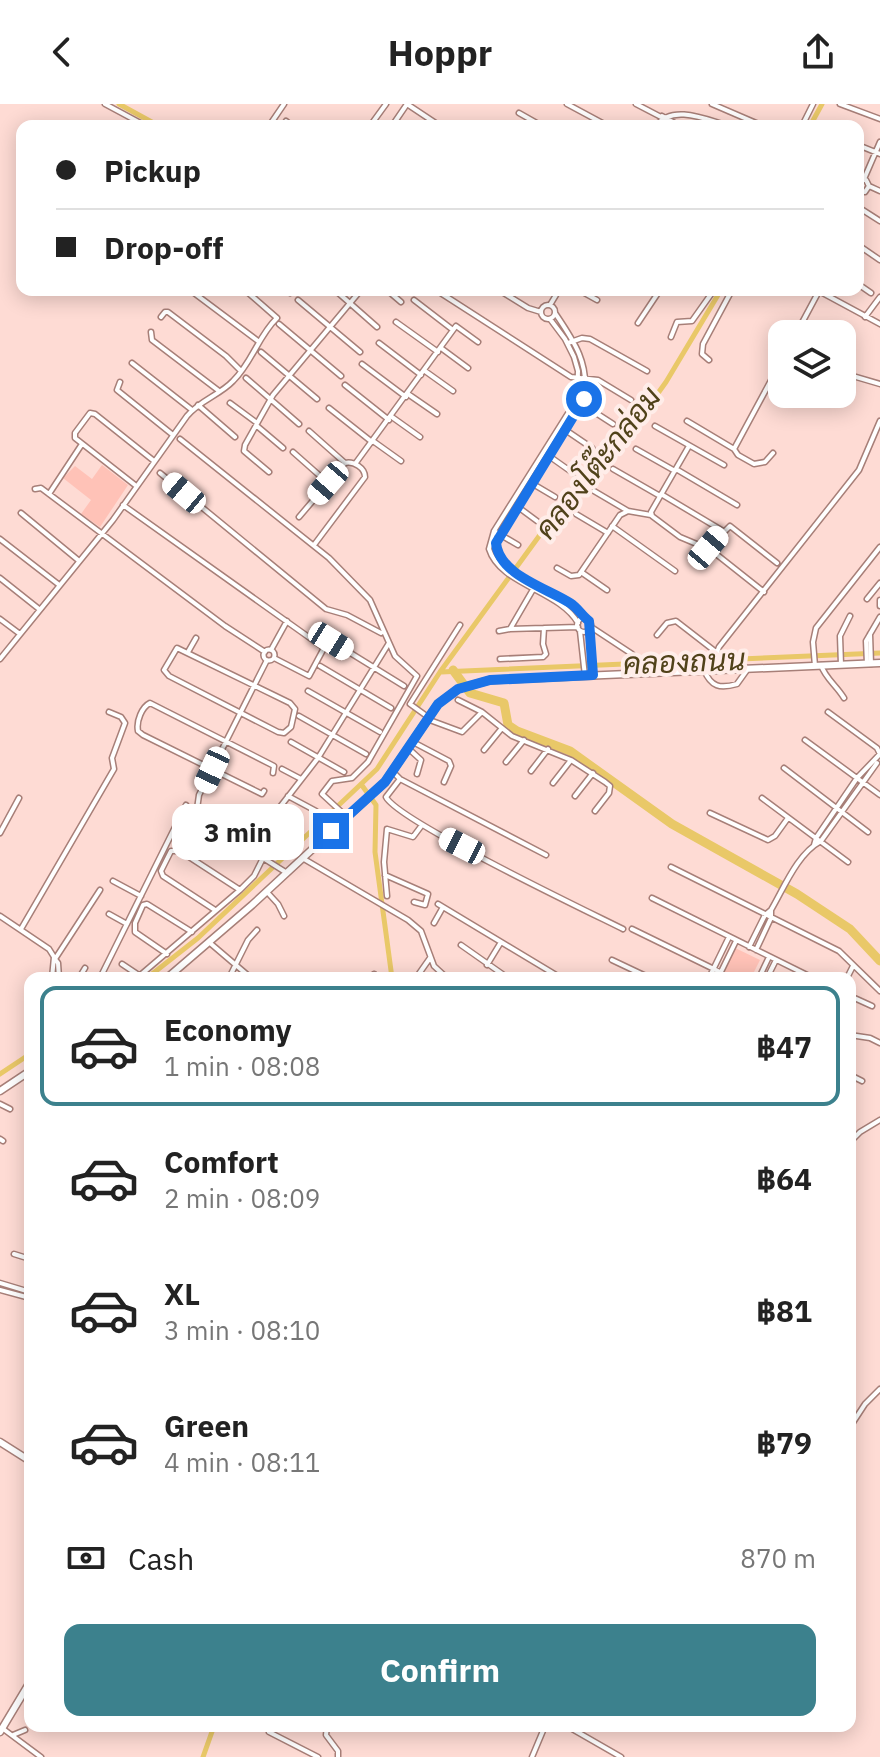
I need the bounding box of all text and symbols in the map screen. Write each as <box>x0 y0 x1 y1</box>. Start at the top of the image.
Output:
text: Hoppr <box>388 29 492 76</box>
icon: back <box>40 30 84 74</box>
icon: share <box>796 30 840 74</box>
text: Pickup <box>104 151 201 190</box>
text: Drop-off <box>104 228 223 267</box>
map controls <box>768 320 856 408</box>
button: layers <box>768 320 856 408</box>
water label: คลองโต๊ะกล่อม <box>525 378 669 546</box>
route start <box>566 381 602 417</box>
car <box>303 457 353 509</box>
car <box>158 468 210 518</box>
car <box>683 522 733 574</box>
car <box>304 618 358 664</box>
water label: คลองถนน <box>622 639 746 682</box>
car <box>191 743 233 797</box>
callout: 3 min <box>171 803 303 859</box>
route end <box>313 813 349 849</box>
text: 3 min <box>204 815 272 849</box>
car <box>435 824 489 868</box>
icon: car <box>68 1010 140 1082</box>
text: Economy <box>164 1010 292 1049</box>
text: ฿47 <box>756 1027 812 1066</box>
text: 1 min · 08:08 <box>164 1049 320 1083</box>
icon: car <box>68 1142 140 1214</box>
text: Comfort <box>164 1142 279 1181</box>
text: ฿64 <box>756 1159 812 1198</box>
text: 2 min · 08:09 <box>164 1181 320 1215</box>
icon: car <box>68 1274 140 1346</box>
text: XL <box>164 1274 200 1313</box>
text: ฿81 <box>756 1291 812 1330</box>
text: 3 min · 08:10 <box>164 1313 320 1347</box>
icon: car <box>68 1406 140 1478</box>
text: Green <box>164 1406 249 1445</box>
text: ฿79 <box>756 1423 812 1462</box>
text: 4 min · 08:11 <box>164 1445 320 1479</box>
icon: cash <box>64 1536 108 1580</box>
text: Cash <box>128 1539 194 1578</box>
text: 870 m <box>740 1541 816 1575</box>
button: Confirm <box>64 1624 816 1716</box>

